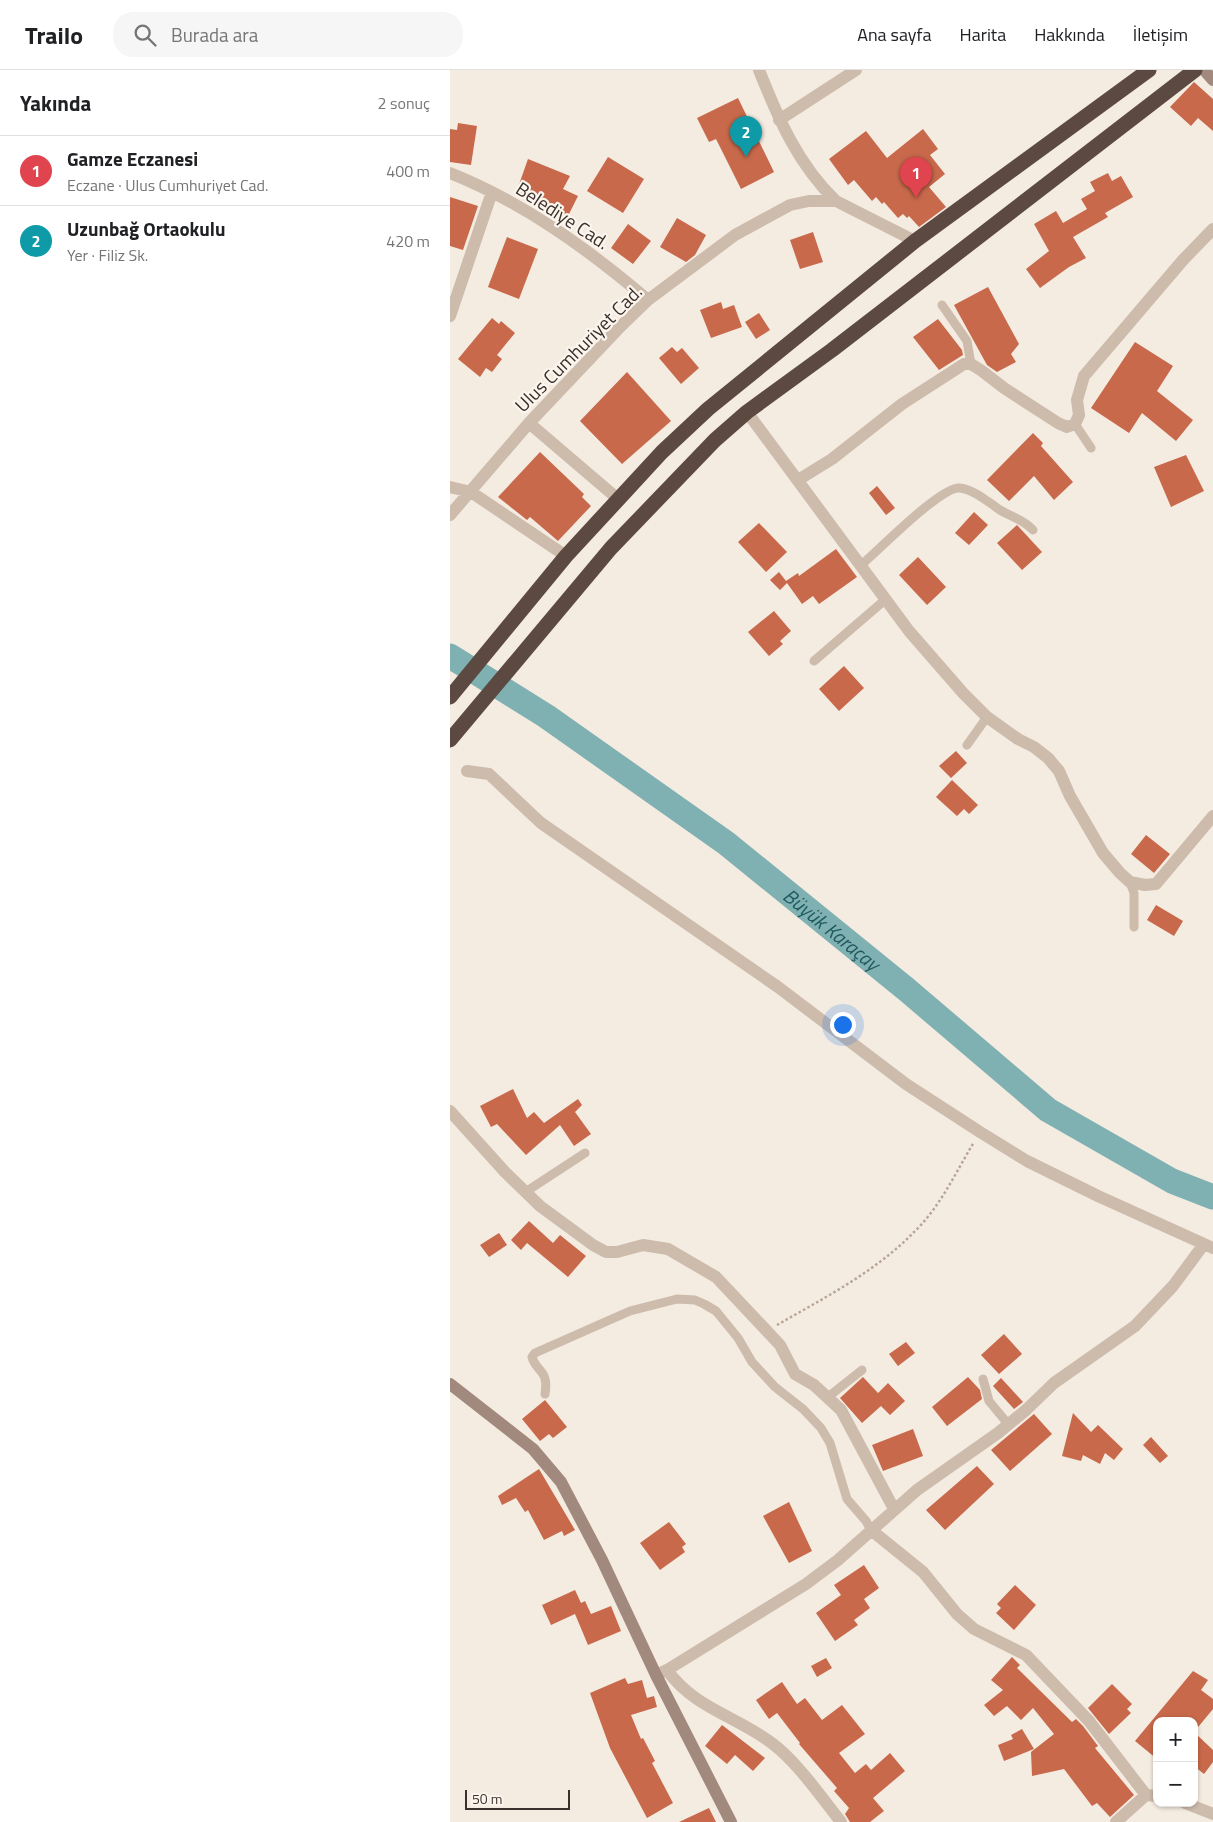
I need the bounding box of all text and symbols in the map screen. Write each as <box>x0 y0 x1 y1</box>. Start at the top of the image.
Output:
search box <box>113 12 463 57</box>
text: Trailo <box>25 17 83 53</box>
text: Burada ara <box>171 20 258 49</box>
icon: search <box>131 21 159 49</box>
text: Ana sayfa <box>857 21 932 48</box>
text: Harita <box>960 21 1006 48</box>
text: Hakkında <box>1034 21 1105 48</box>
text: İletişim <box>1133 21 1188 48</box>
text: Yakında <box>20 87 91 119</box>
text: 2 sonuç <box>378 91 430 115</box>
pin: 2 <box>730 116 762 157</box>
text: Gamze Eczanesi <box>67 144 198 173</box>
pin: 1 <box>900 157 932 198</box>
text: 1 <box>32 159 40 183</box>
text: 400 m <box>386 159 430 183</box>
text: Eczane · Ulus Cumhuriyet Cad. <box>67 173 269 197</box>
street label: Belediye Cad. <box>511 174 615 256</box>
text: Uzunbağ Ortaokulu <box>67 214 225 243</box>
text: 2 <box>32 229 40 253</box>
text: 420 m <box>386 229 430 253</box>
text: Yer · Filiz Sk. <box>67 243 148 267</box>
street label: Ulus Cumhuriyet Cad. <box>508 278 648 418</box>
water label: Büyük Karaçay <box>777 880 889 979</box>
your location <box>830 1012 856 1038</box>
map controls <box>1153 1717 1198 1807</box>
button: + <box>1153 1717 1198 1762</box>
button: − <box>1153 1762 1198 1807</box>
scale bar <box>465 1787 570 1810</box>
text: 50 m <box>472 1788 502 1809</box>

